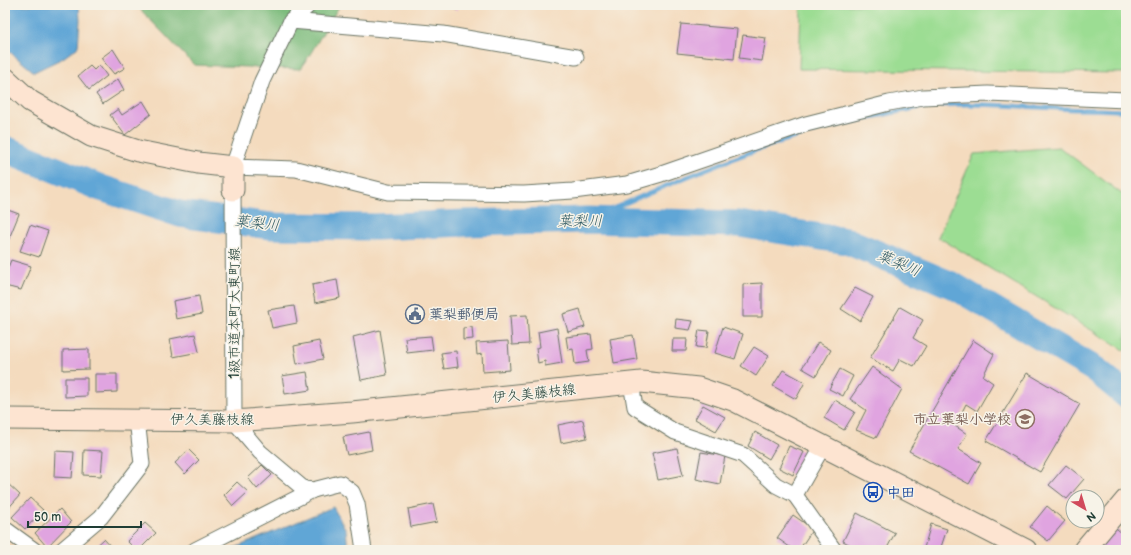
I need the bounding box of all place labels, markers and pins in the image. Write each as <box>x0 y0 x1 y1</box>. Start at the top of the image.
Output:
public building icon: 葉梨郵便局 <box>404 303 426 325</box>
place label: 葉梨郵便局 <box>429 306 499 323</box>
school or university icon: 市立葉梨小学校 <box>1014 408 1036 430</box>
place label: 市立葉梨小学校 <box>913 411 1011 428</box>
bus stop icon: 中田 <box>862 481 884 503</box>
place label: 中田 <box>887 484 915 501</box>

